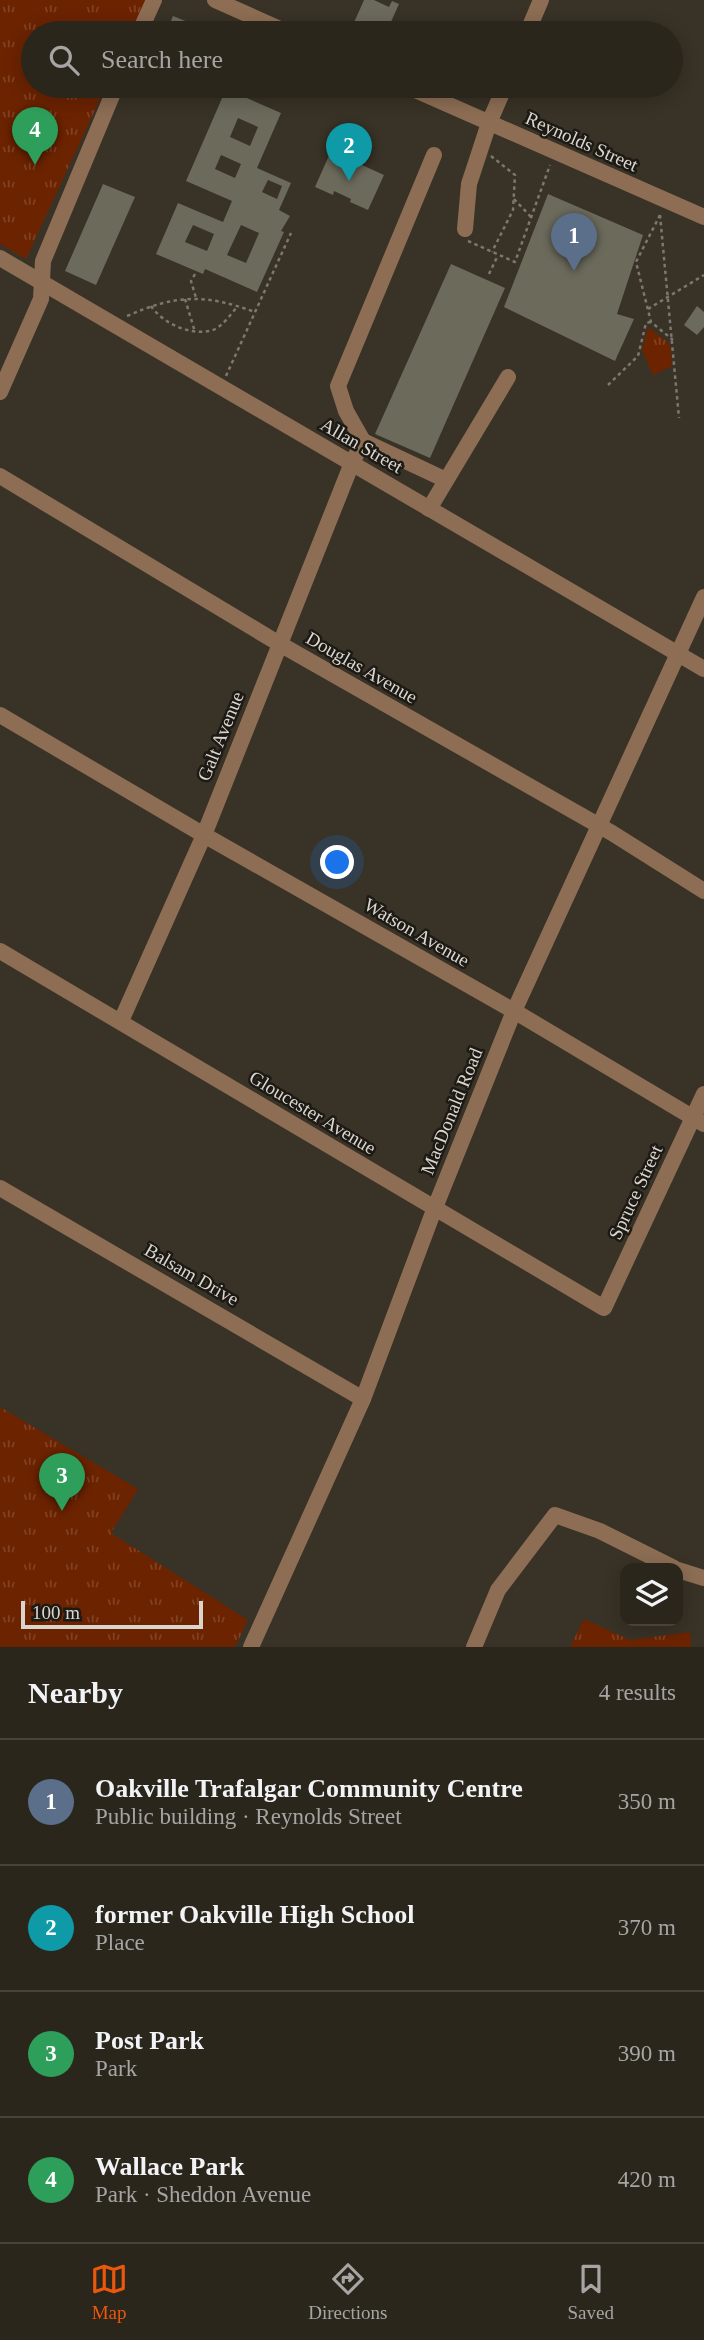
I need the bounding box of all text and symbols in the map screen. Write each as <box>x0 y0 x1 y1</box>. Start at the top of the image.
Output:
search box <box>21 21 683 98</box>
icon: search <box>45 41 83 79</box>
text: Search here <box>101 45 223 74</box>
pin: 4 <box>12 107 58 165</box>
street label: Reynolds Street <box>522 107 642 176</box>
pin: 2 <box>326 123 372 181</box>
pin: 1 <box>551 213 597 271</box>
street label: Allan Street <box>317 414 407 478</box>
street label: Douglas Avenue <box>302 627 421 708</box>
street label: Galt Avenue <box>193 689 248 784</box>
your location <box>320 845 354 879</box>
street label: Watson Avenue <box>360 894 473 971</box>
street label: MacDonald Road <box>417 1044 487 1178</box>
street label: Gloucester Avenue <box>246 1066 380 1158</box>
street label: Spruce Street <box>604 1141 667 1243</box>
street label: Balsam Drive <box>141 1239 242 1310</box>
pin: 3 <box>39 1453 85 1511</box>
map controls <box>620 1563 683 1626</box>
button: layers <box>620 1563 683 1626</box>
scale bar <box>21 1598 203 1630</box>
text: 100 m <box>32 1602 80 1623</box>
text: Nearby <box>28 1676 123 1709</box>
text: 4 results <box>599 1680 676 1705</box>
text: Oakville Trafalgar Community Centre <box>95 1774 523 1803</box>
text: 1 <box>45 1789 57 1814</box>
text: 350 m <box>618 1789 676 1814</box>
text: Public building · Reynolds Street <box>95 1804 402 1829</box>
text: former Oakville High School <box>95 1900 414 1929</box>
text: 2 <box>45 1915 57 1940</box>
text: 370 m <box>618 1915 676 1940</box>
text: Place <box>95 1930 145 1955</box>
text: Post Park <box>95 2026 204 2055</box>
text: 3 <box>45 2041 57 2066</box>
text: 390 m <box>618 2041 676 2066</box>
text: Park <box>95 2056 137 2081</box>
text: Wallace Park <box>95 2152 244 2181</box>
text: 4 <box>45 2167 57 2192</box>
text: 420 m <box>618 2167 676 2192</box>
text: Park · Sheddon Avenue <box>95 2182 311 2207</box>
tab: Map <box>90 2260 128 2324</box>
tab: Directions <box>308 2260 387 2324</box>
tab: Saved <box>567 2260 614 2324</box>

